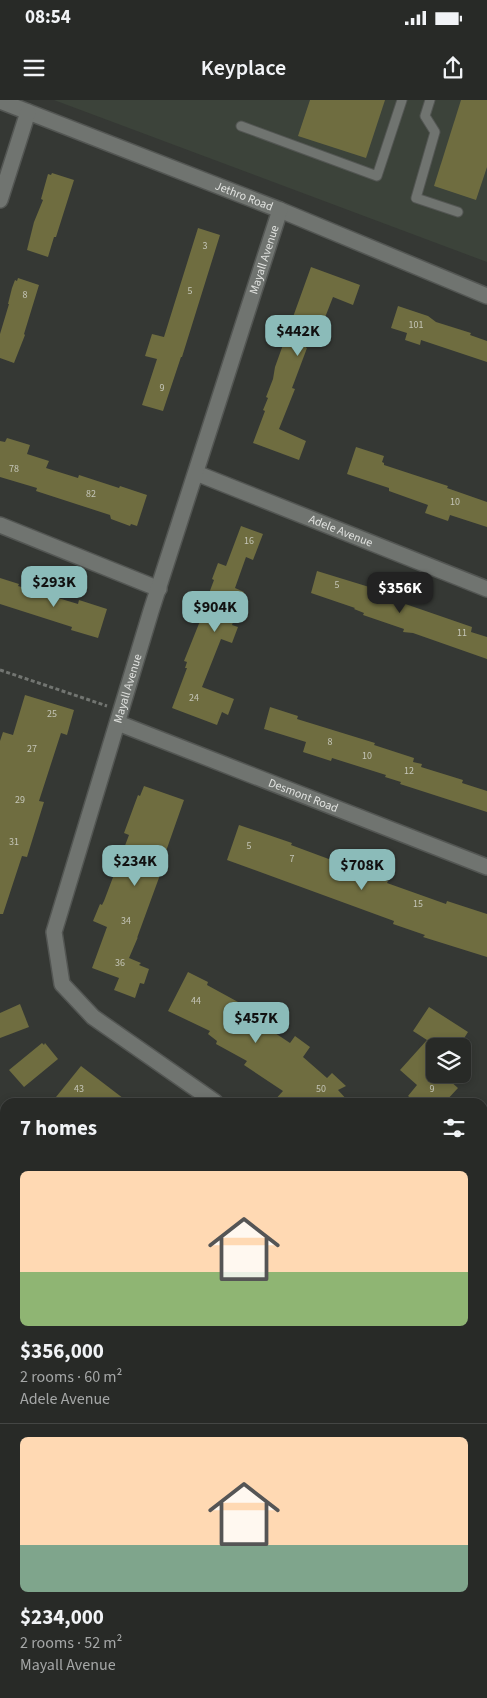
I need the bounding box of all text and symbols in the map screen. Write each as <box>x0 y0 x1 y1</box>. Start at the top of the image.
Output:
text: 08:54 <box>25 4 71 31</box>
text: Keyplace <box>201 52 286 84</box>
icon: menu <box>20 54 48 82</box>
icon: share <box>439 54 467 82</box>
street label: Jethro Road <box>213 177 276 215</box>
street label: Mayall Avenue <box>245 223 283 296</box>
house number: 3 <box>203 239 208 253</box>
house number: 5 <box>188 284 193 298</box>
house number: 8 <box>23 288 28 302</box>
pin: $442K <box>263 314 333 357</box>
house number: 101 <box>409 318 423 332</box>
text: $442K <box>276 320 320 342</box>
house number: 9 <box>160 381 165 395</box>
house number: 78 <box>9 462 19 476</box>
house number: 82 <box>86 487 96 501</box>
house number: 10 <box>450 495 460 509</box>
street label: Adele Avenue <box>306 510 375 551</box>
house number: 16 <box>244 534 254 548</box>
pin: $293K <box>19 566 89 608</box>
text: $293K <box>32 571 76 593</box>
pin: $356K <box>365 572 435 614</box>
text: $356K <box>378 577 422 599</box>
house number: 5 <box>335 578 340 592</box>
pin: $904K <box>180 590 250 633</box>
text: $904K <box>193 596 237 618</box>
house number: 11 <box>457 626 467 640</box>
street label: Mayall Avenue <box>109 652 146 725</box>
house number: 24 <box>189 691 199 705</box>
house number: 25 <box>47 707 57 721</box>
house number: 8 <box>328 735 333 749</box>
house number: 27 <box>27 742 37 756</box>
house number: 10 <box>362 749 372 763</box>
house number: 12 <box>404 764 414 778</box>
street label: Desmont Road <box>266 774 341 817</box>
house number: 29 <box>15 793 25 807</box>
house number: 31 <box>9 835 19 849</box>
house number: 5 <box>247 839 252 853</box>
pin: $234K <box>100 844 170 887</box>
pin: $708K <box>327 848 397 891</box>
text: $234K <box>113 850 157 872</box>
house number: 7 <box>290 852 295 866</box>
text: $708K <box>340 854 384 876</box>
house number: 15 <box>413 897 423 911</box>
house number: 34 <box>121 914 131 928</box>
house number: 36 <box>115 956 125 970</box>
house number: 44 <box>191 994 201 1008</box>
pin: $457K <box>221 1002 291 1044</box>
text: $457K <box>234 1007 278 1029</box>
map controls <box>426 1038 471 1083</box>
button: layers <box>426 1038 471 1083</box>
house number: 43 <box>74 1082 84 1096</box>
house number: 50 <box>316 1082 326 1096</box>
house number: 9 <box>430 1082 435 1096</box>
text: 7 homes <box>20 1113 97 1143</box>
icon: filters <box>440 1114 468 1142</box>
icon: home <box>199 1204 289 1294</box>
text: $356,000 <box>20 1336 104 1366</box>
text: 2 rooms · 60 m² <box>20 1366 122 1388</box>
text: Adele Avenue <box>20 1388 110 1410</box>
icon: home <box>199 1469 289 1559</box>
text: $234,000 <box>20 1602 104 1632</box>
text: 2 rooms · 52 m² <box>20 1632 122 1654</box>
text: Mayall Avenue <box>20 1654 116 1676</box>

